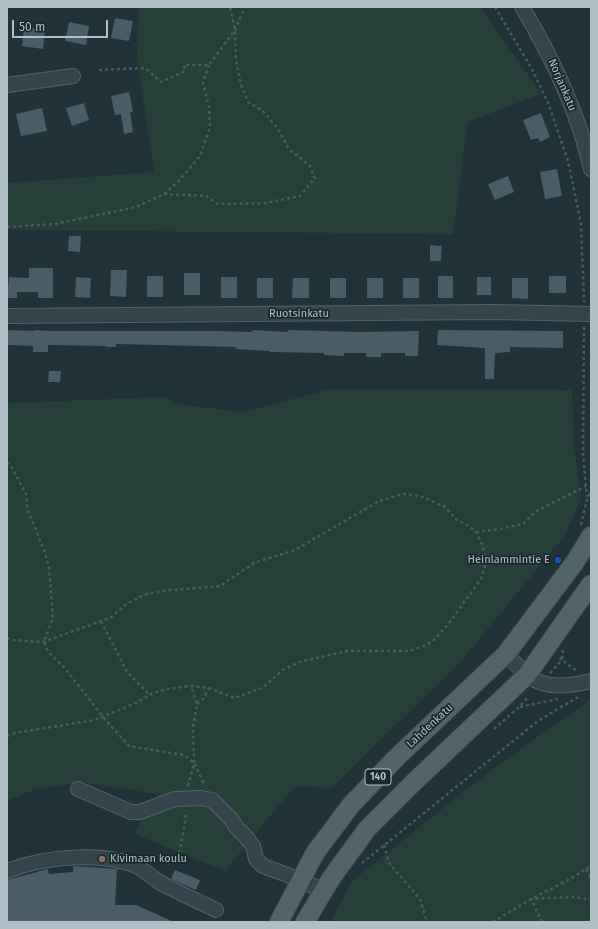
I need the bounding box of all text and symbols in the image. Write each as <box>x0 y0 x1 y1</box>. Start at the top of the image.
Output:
scale bar <box>14 12 110 38</box>
text: 50 m <box>19 20 45 34</box>
street label: Norjankatu <box>545 57 579 113</box>
street label: Ruotsinkatu <box>269 307 329 321</box>
place label: Heinlammintie E <box>468 553 550 567</box>
marker: Heinlammintie E <box>553 555 563 565</box>
street label: Lahdenkatu <box>404 701 456 751</box>
road number: 140 <box>365 769 391 785</box>
place label: Kivimaan koulu <box>110 852 187 866</box>
marker: Kivimaan koulu <box>97 854 107 864</box>

